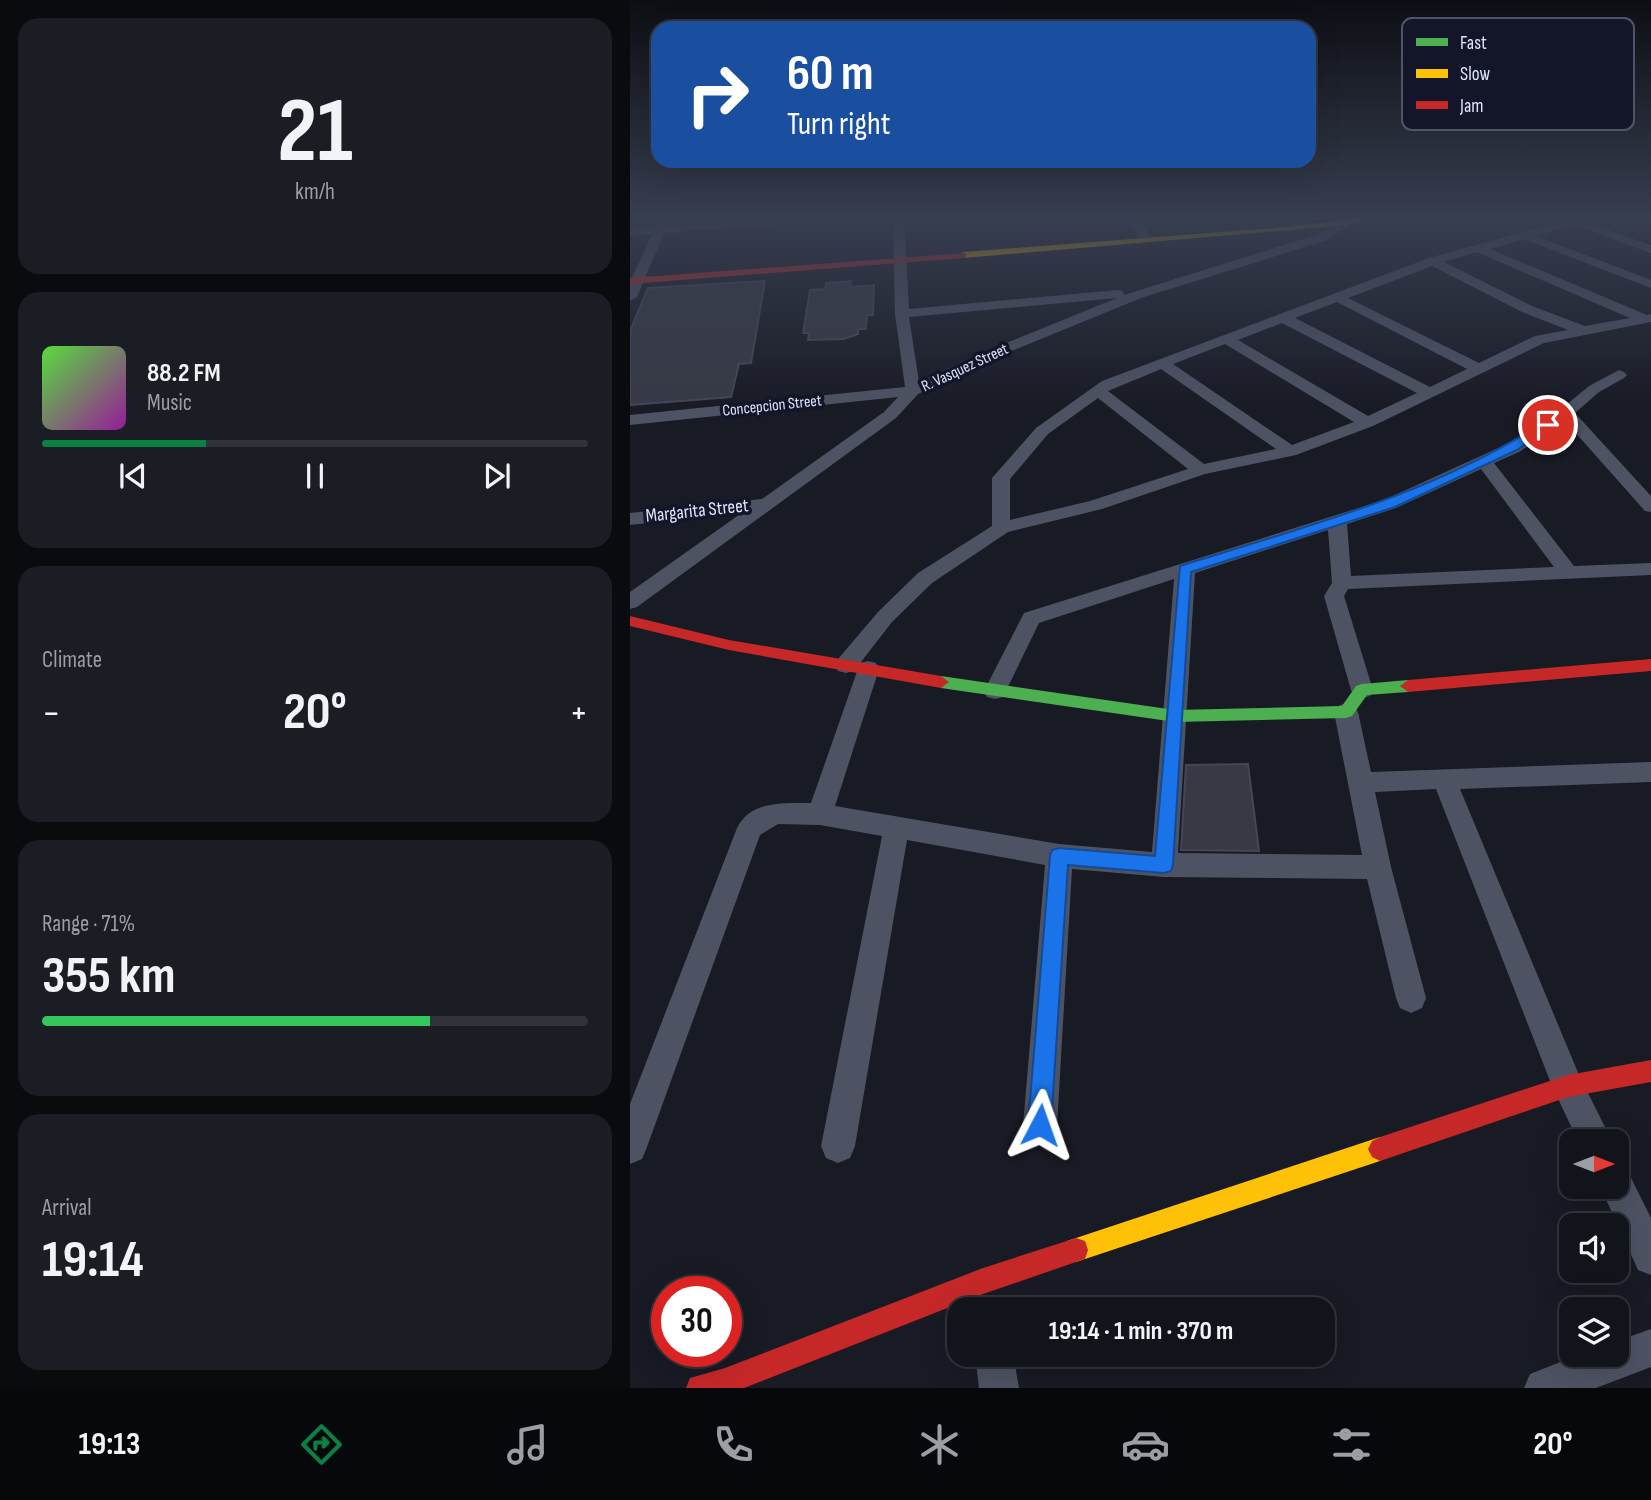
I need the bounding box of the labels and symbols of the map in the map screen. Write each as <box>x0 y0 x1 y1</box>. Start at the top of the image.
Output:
legend <box>1402 18 1634 130</box>
text: Fast <box>1460 32 1487 55</box>
text: Slow <box>1460 63 1490 86</box>
text: Jam <box>1459 95 1483 118</box>
street label: R. Vasquez Street <box>919 340 1011 396</box>
street label: Concepcion Street <box>721 391 823 421</box>
pin <box>1518 395 1578 455</box>
street label: Margarita Street <box>644 494 750 528</box>
position arrow <box>1003 1088 1077 1162</box>
north arrow <box>1559 1129 1629 1199</box>
speed limit sign: 30 <box>651 1276 742 1367</box>

